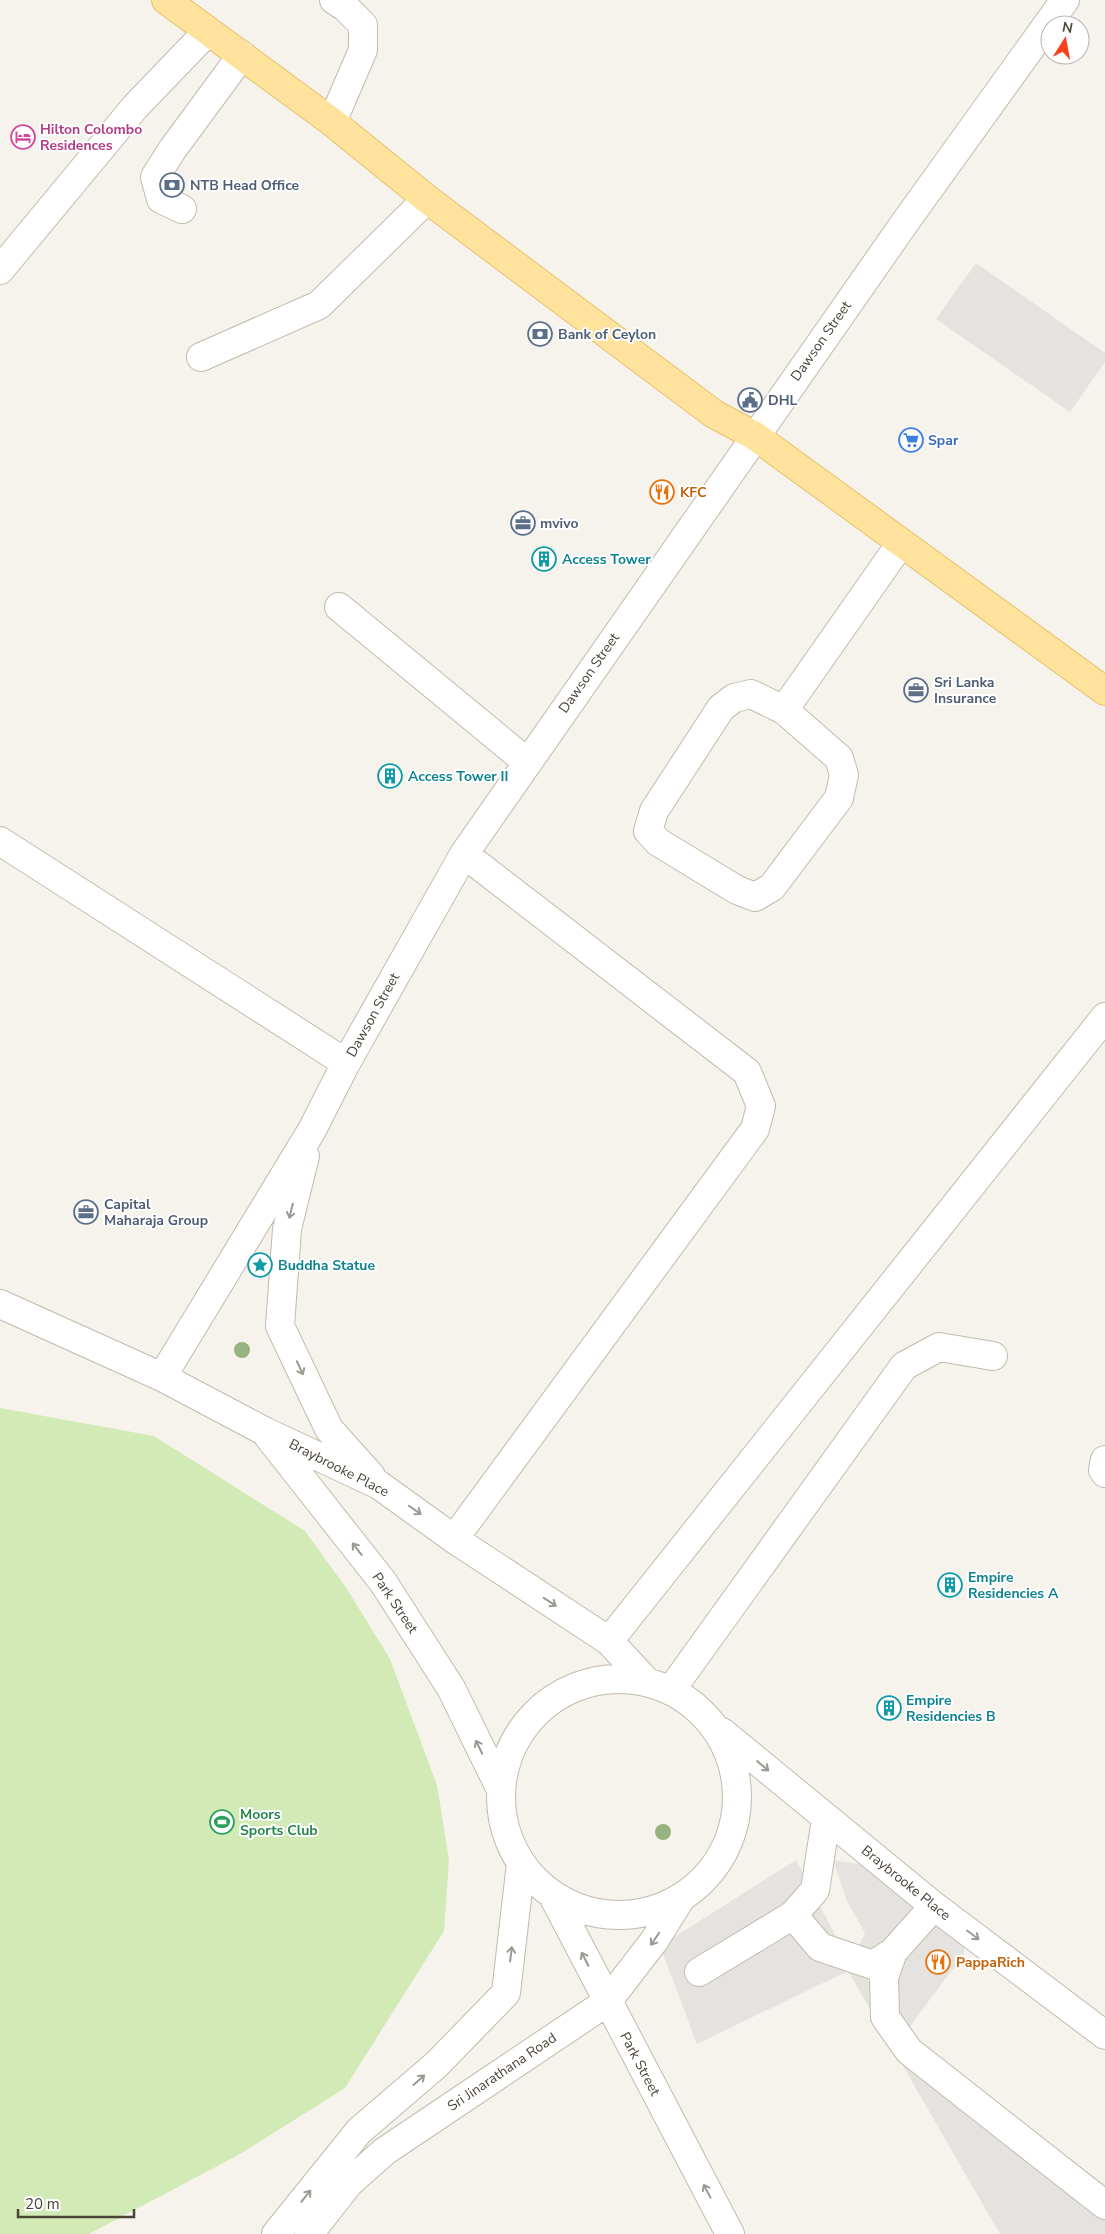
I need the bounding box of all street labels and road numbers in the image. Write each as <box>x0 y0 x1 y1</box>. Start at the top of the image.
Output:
street label: Dawson Street <box>786 297 856 385</box>
street label: Dawson Street <box>554 629 624 717</box>
street label: Dawson Street <box>342 969 404 1061</box>
street label: Braybrooke Place <box>286 1435 392 1501</box>
street label: Park Street <box>368 1569 422 1637</box>
street label: Braybrooke Place <box>857 1841 955 1925</box>
street label: Sri Jinarathana Road <box>444 2028 560 2116</box>
street label: Park Street <box>615 2029 665 2099</box>

